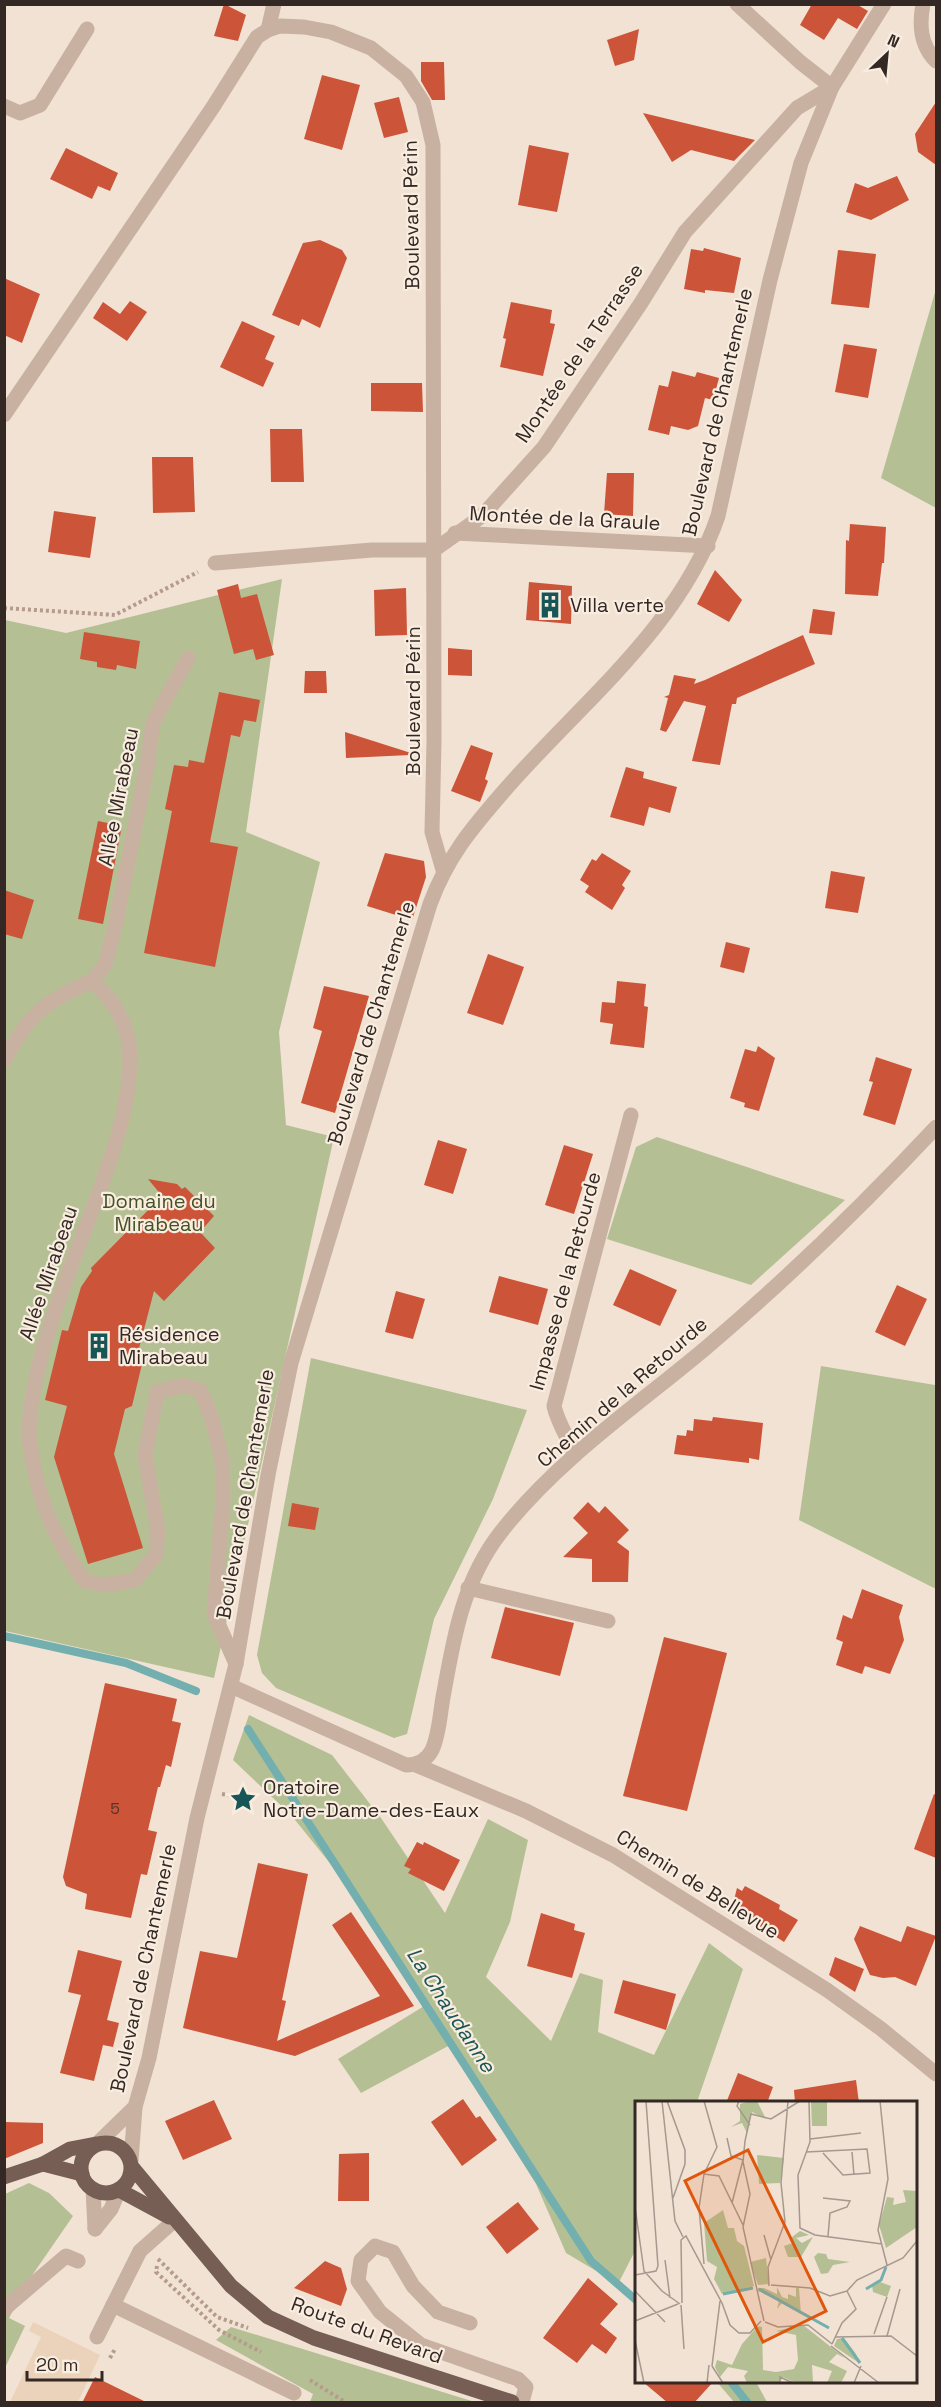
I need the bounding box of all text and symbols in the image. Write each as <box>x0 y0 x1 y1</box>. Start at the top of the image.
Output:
north arrow <box>857 24 917 84</box>
text: N <box>884 29 903 53</box>
street label: Boulevard Périn <box>397 140 425 290</box>
street label: Montée de la Terrasse <box>509 258 649 448</box>
street label: Boulevard de Chantemerle <box>676 285 758 539</box>
street label: Montée de la Graule <box>469 500 661 536</box>
building icon: Villa verte <box>535 590 565 620</box>
place label: Villa verte <box>570 592 664 618</box>
street label: Boulevard Périn <box>400 626 426 776</box>
street label: Allée Mirabeau <box>92 726 144 868</box>
street label: Boulevard de Chantemerle <box>321 898 421 1148</box>
street label: Impasse de la Retourde <box>523 1169 607 1393</box>
park label: Domaine du Mirabeau <box>102 1188 216 1237</box>
street label: Allée Mirabeau <box>13 1202 83 1344</box>
street label: Chemin de la Retourde <box>531 1311 713 1473</box>
place label: Résidence Mirabeau <box>119 1321 220 1370</box>
building icon: Résidence Mirabeau <box>84 1331 114 1361</box>
street label: Boulevard de Chantemerle <box>210 1367 280 1621</box>
place label: Oratoire Notre-Dame-des-Eaux <box>263 1774 479 1823</box>
place icon: Oratoire Notre-Dame-des-Eaux <box>228 1784 258 1814</box>
house number: 5 <box>110 1798 120 1819</box>
street label: Chemin de Bellevue <box>612 1823 784 1945</box>
street label: Boulevard de Chantemerle <box>104 1841 182 2095</box>
water label: La Chaudanne <box>401 1942 503 2079</box>
inset map <box>635 2101 917 2383</box>
street label: Route du Revard <box>288 2291 446 2369</box>
scale bar <box>27 2344 102 2382</box>
text: 20 m <box>36 2353 79 2376</box>

